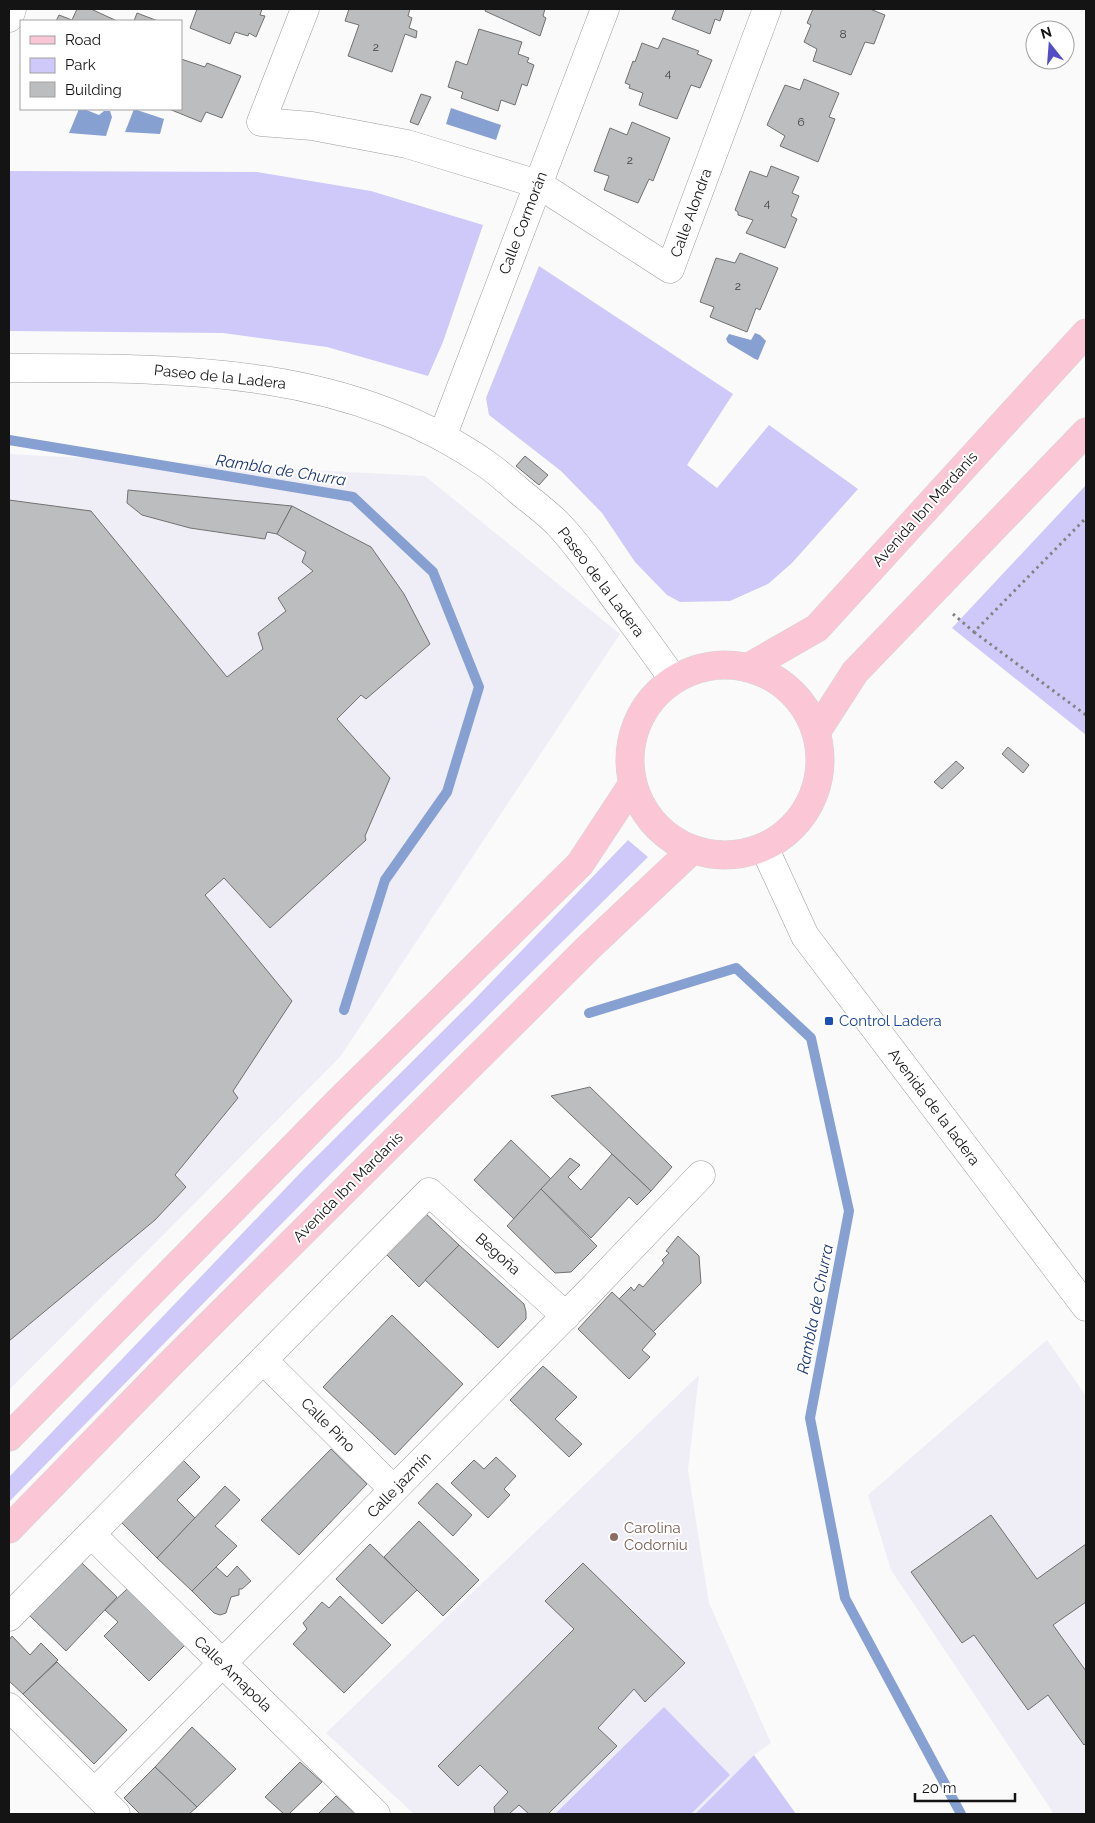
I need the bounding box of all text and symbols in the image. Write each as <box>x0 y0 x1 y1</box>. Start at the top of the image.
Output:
legend <box>20 20 182 110</box>
north arrow <box>1025 20 1075 70</box>
text: N <box>1039 23 1054 42</box>
house number: 8 <box>839 27 847 41</box>
text: Road <box>65 31 101 49</box>
house number: 2 <box>373 40 379 54</box>
text: Park <box>65 56 96 74</box>
house number: 4 <box>665 66 672 80</box>
text: Building <box>65 81 122 99</box>
house number: 6 <box>797 115 805 129</box>
house number: 2 <box>627 153 633 167</box>
street label: Calle Alondra <box>667 166 715 260</box>
street label: Calle Cormorán <box>495 169 551 277</box>
house number: 4 <box>764 196 771 210</box>
house number: 2 <box>735 279 741 293</box>
street label: Paseo de la Ladera <box>153 361 287 393</box>
street label: Avenida Ibn Mardanis <box>869 448 981 570</box>
water label: Rambla de Churra <box>214 450 348 490</box>
street label: Paseo de la Ladera <box>554 524 648 640</box>
place label: Control Ladera <box>839 1012 942 1030</box>
marker: Control Ladera <box>823 1015 835 1027</box>
street label: Avenida de la ladera <box>884 1045 984 1169</box>
street label: Avenida Ibn Mardanis <box>289 1128 407 1246</box>
street label: Begoña <box>472 1229 524 1279</box>
water label: Rambla de Churra <box>793 1242 837 1375</box>
street label: Calle Pino <box>297 1394 359 1456</box>
street label: Calle jazmín <box>363 1449 435 1521</box>
place label: Carolina Codorniu <box>624 1519 688 1554</box>
marker: Carolina Codorniu <box>608 1531 620 1543</box>
street label: Calle Amapola <box>190 1632 276 1716</box>
scale bar <box>915 1770 1015 1802</box>
text: 20 m <box>922 1779 957 1797</box>

